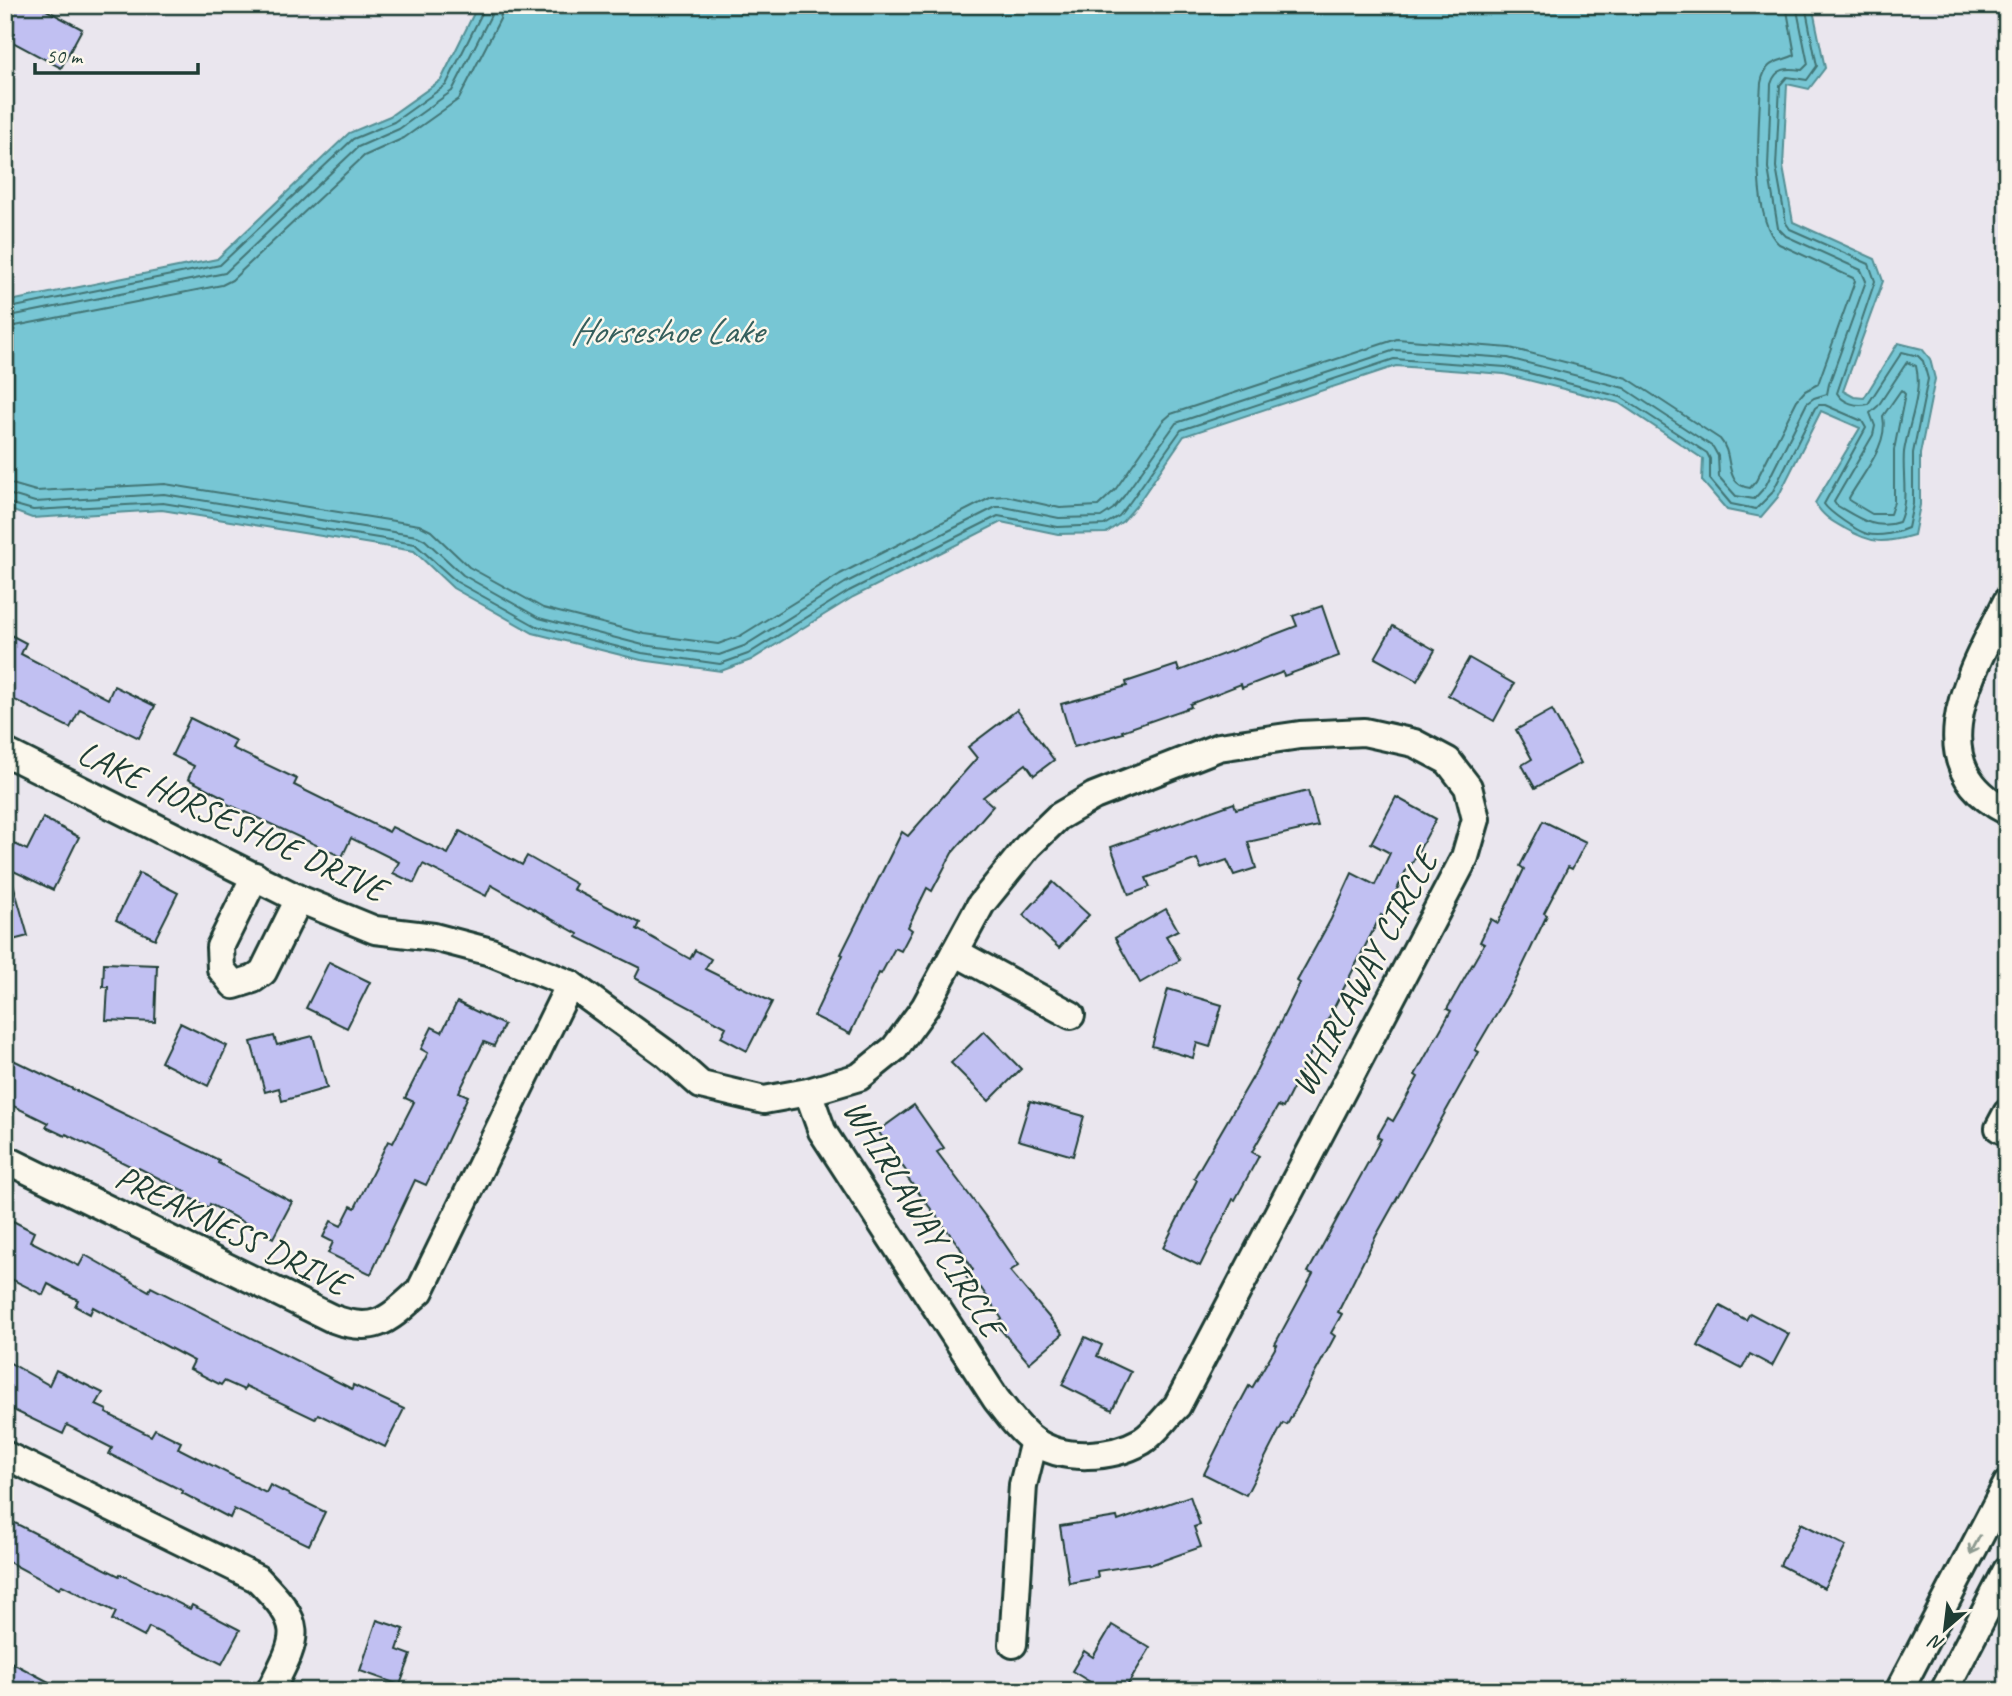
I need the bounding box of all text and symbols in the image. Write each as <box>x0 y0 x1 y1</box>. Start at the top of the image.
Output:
scale bar <box>35 32 198 76</box>
text: 50 m <box>46 43 84 69</box>
water label: Horseshoe Lake <box>570 307 767 354</box>
street label: LAKE HORSESHOE DRIVE <box>71 730 398 914</box>
street label: WHIRLAWAY CIRCLE <box>1280 838 1450 1104</box>
street label: WHIRLAWAY CIRCLE <box>833 1091 1018 1349</box>
street label: PREAKNESS DRIVE <box>108 1154 360 1308</box>
one-way arrow <box>1968 1534 1982 1554</box>
north arrow <box>1910 1594 1980 1664</box>
text: N <box>1924 1628 1948 1656</box>

